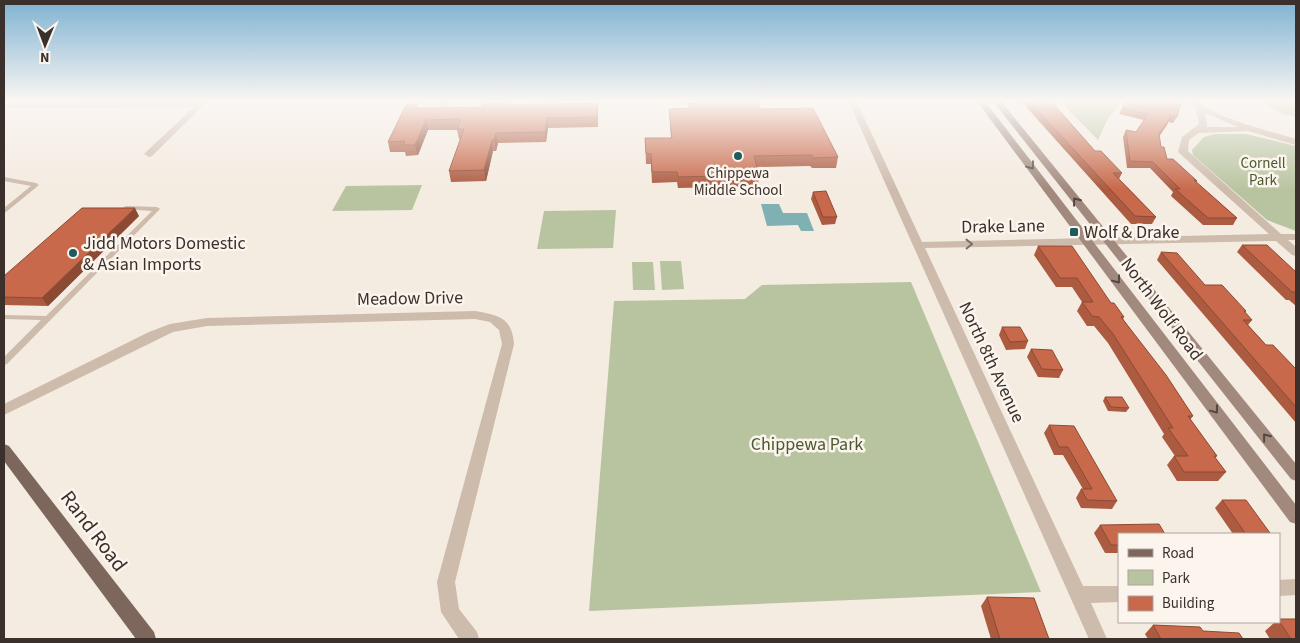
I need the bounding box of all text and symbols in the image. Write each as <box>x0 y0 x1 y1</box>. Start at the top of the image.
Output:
north arrow <box>20 20 70 70</box>
text: N <box>40 47 50 67</box>
marker: Chippewa Middle School <box>732 150 744 162</box>
park label: Cornell Park <box>1240 153 1286 191</box>
one-way arrow <box>1025 160 1034 170</box>
place label: Chippewa Middle School <box>694 163 782 201</box>
one-way arrow <box>1074 198 1082 207</box>
street label: Drake Lane <box>961 213 1045 240</box>
place label: Wolf & Drake <box>1084 220 1179 245</box>
marker: Wolf & Drake <box>1068 226 1080 238</box>
place label: Jidd Motors Domestic & Asian Imports <box>83 231 246 277</box>
one-way arrow <box>966 239 973 249</box>
marker: Jidd Motors Domestic & Asian Imports <box>67 247 79 259</box>
street label: North Wolf Road <box>1115 253 1209 366</box>
one-way arrow <box>1111 274 1120 284</box>
street label: Meadow Drive <box>357 285 463 312</box>
street label: North 8th Avenue <box>953 298 1031 427</box>
one-way arrow <box>1210 404 1218 413</box>
park label: Chippewa Park <box>751 432 863 457</box>
one-way arrow <box>1263 434 1271 443</box>
street label: Rand Road <box>53 484 135 578</box>
legend <box>1118 533 1280 623</box>
text: Road <box>1162 543 1194 564</box>
text: Park <box>1162 568 1191 589</box>
text: Building <box>1162 593 1215 614</box>

